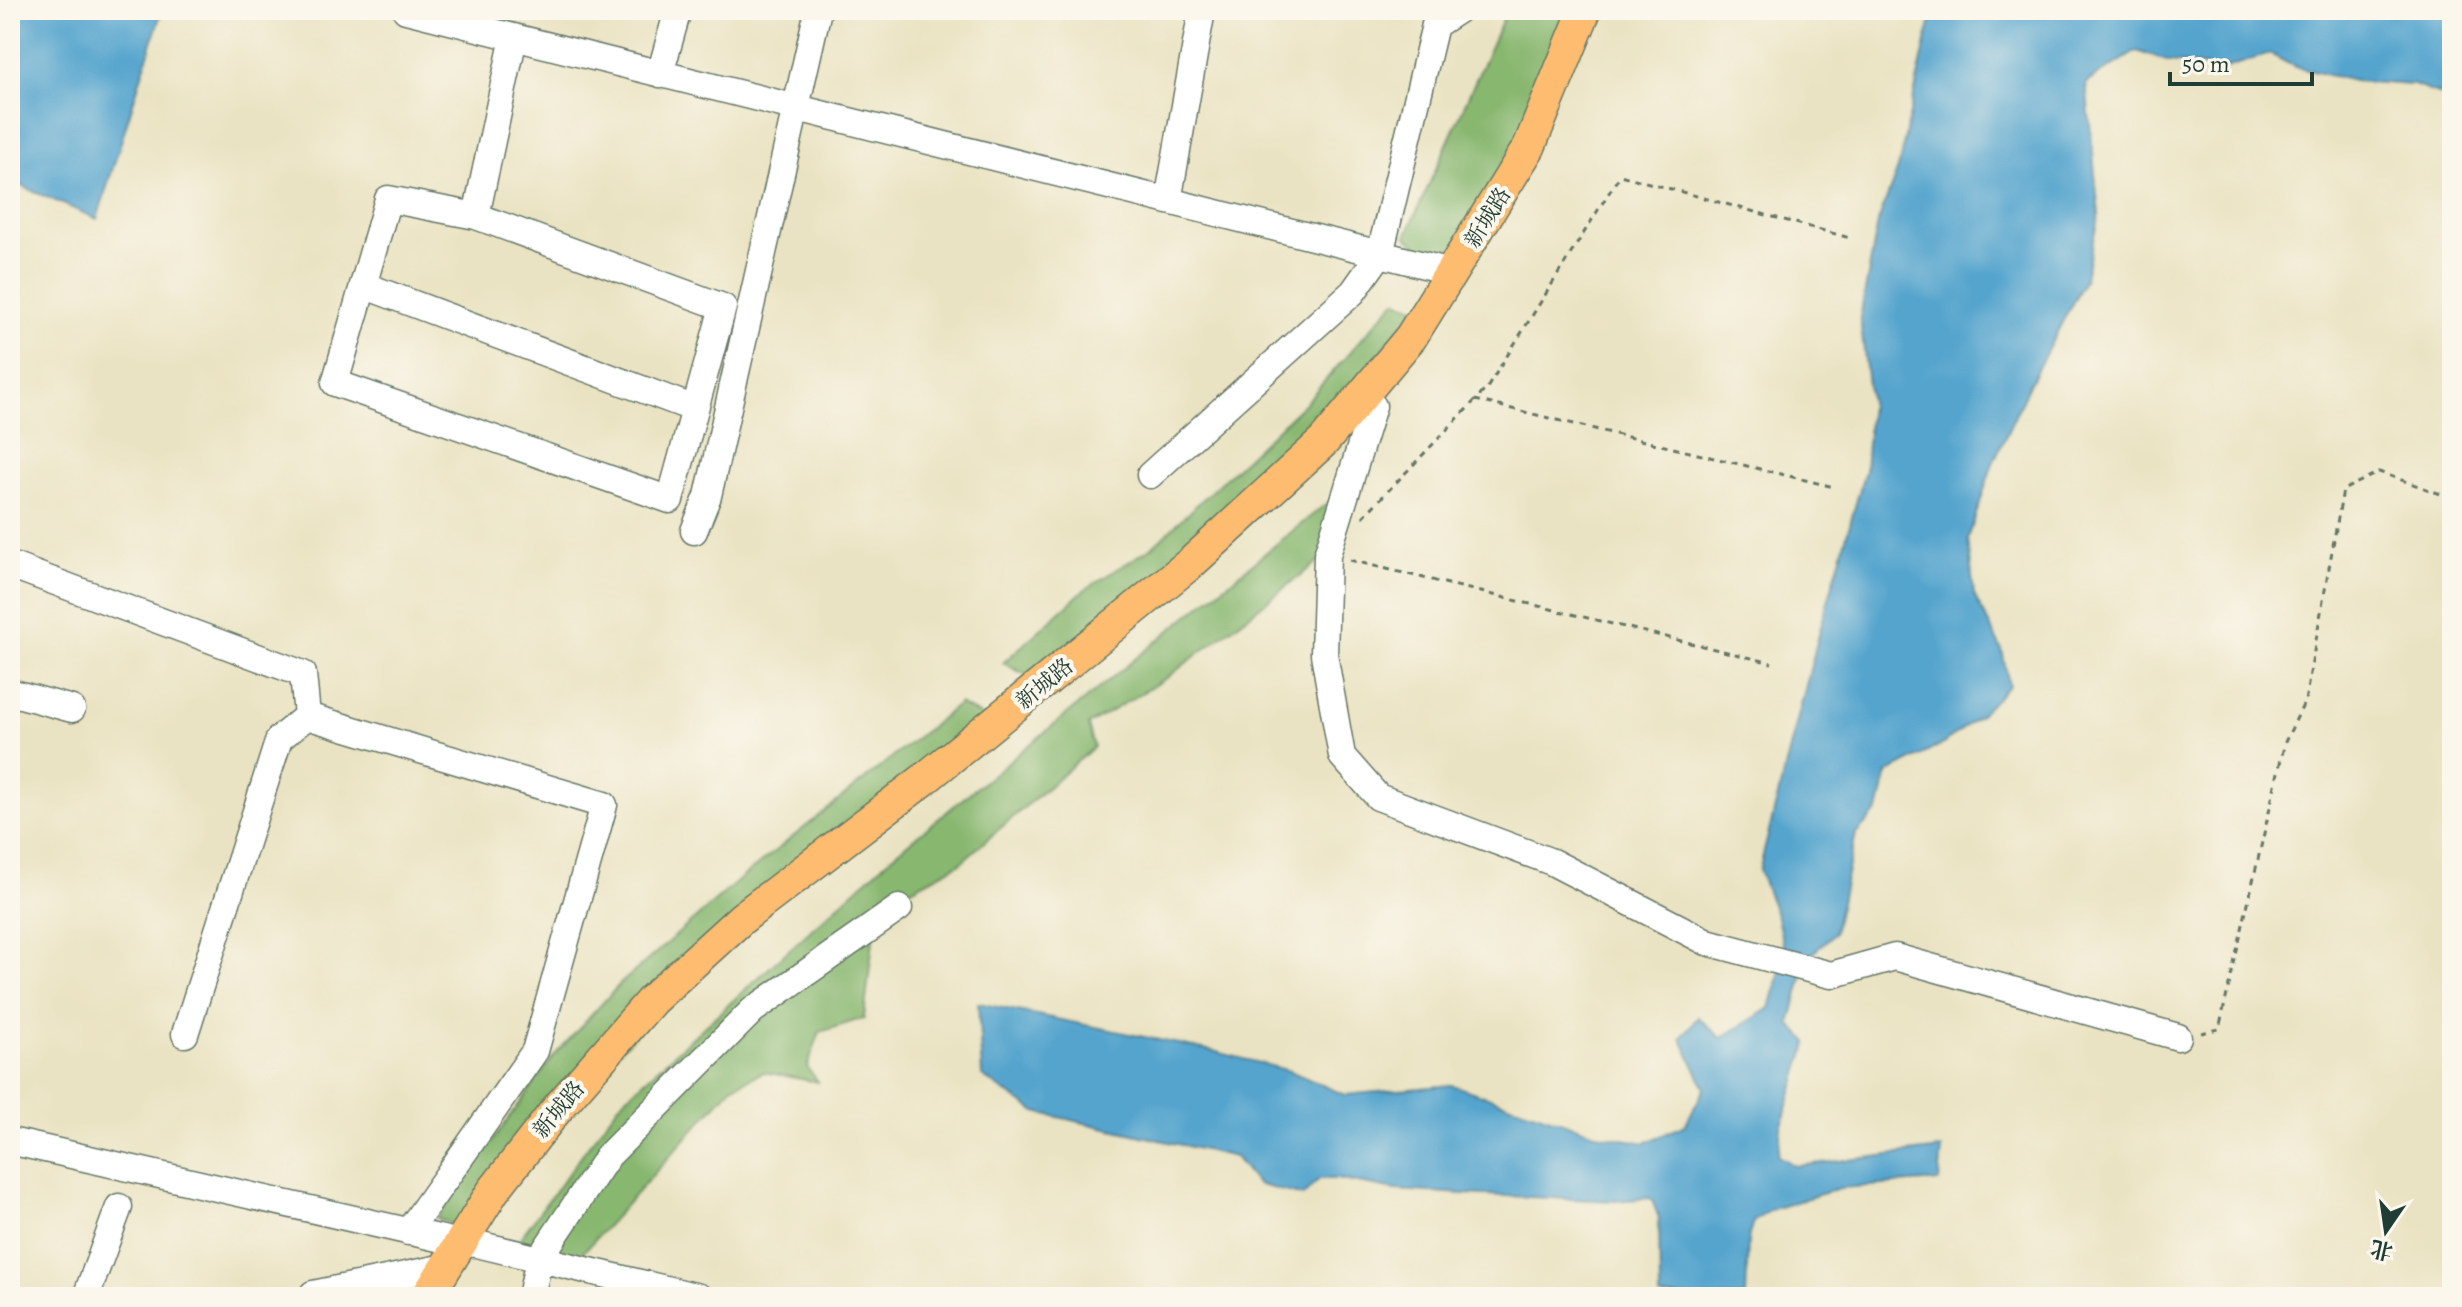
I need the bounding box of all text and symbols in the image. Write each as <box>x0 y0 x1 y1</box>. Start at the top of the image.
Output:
scale bar <box>2170 36 2312 86</box>
text: 50 m <box>2182 48 2230 80</box>
street label: 新城路 <box>1458 182 1518 253</box>
street label: 新城路 <box>1010 651 1080 716</box>
street label: 新城路 <box>526 1075 591 1145</box>
north arrow <box>2346 1191 2426 1271</box>
text: 北 <box>2368 1232 2396 1267</box>

